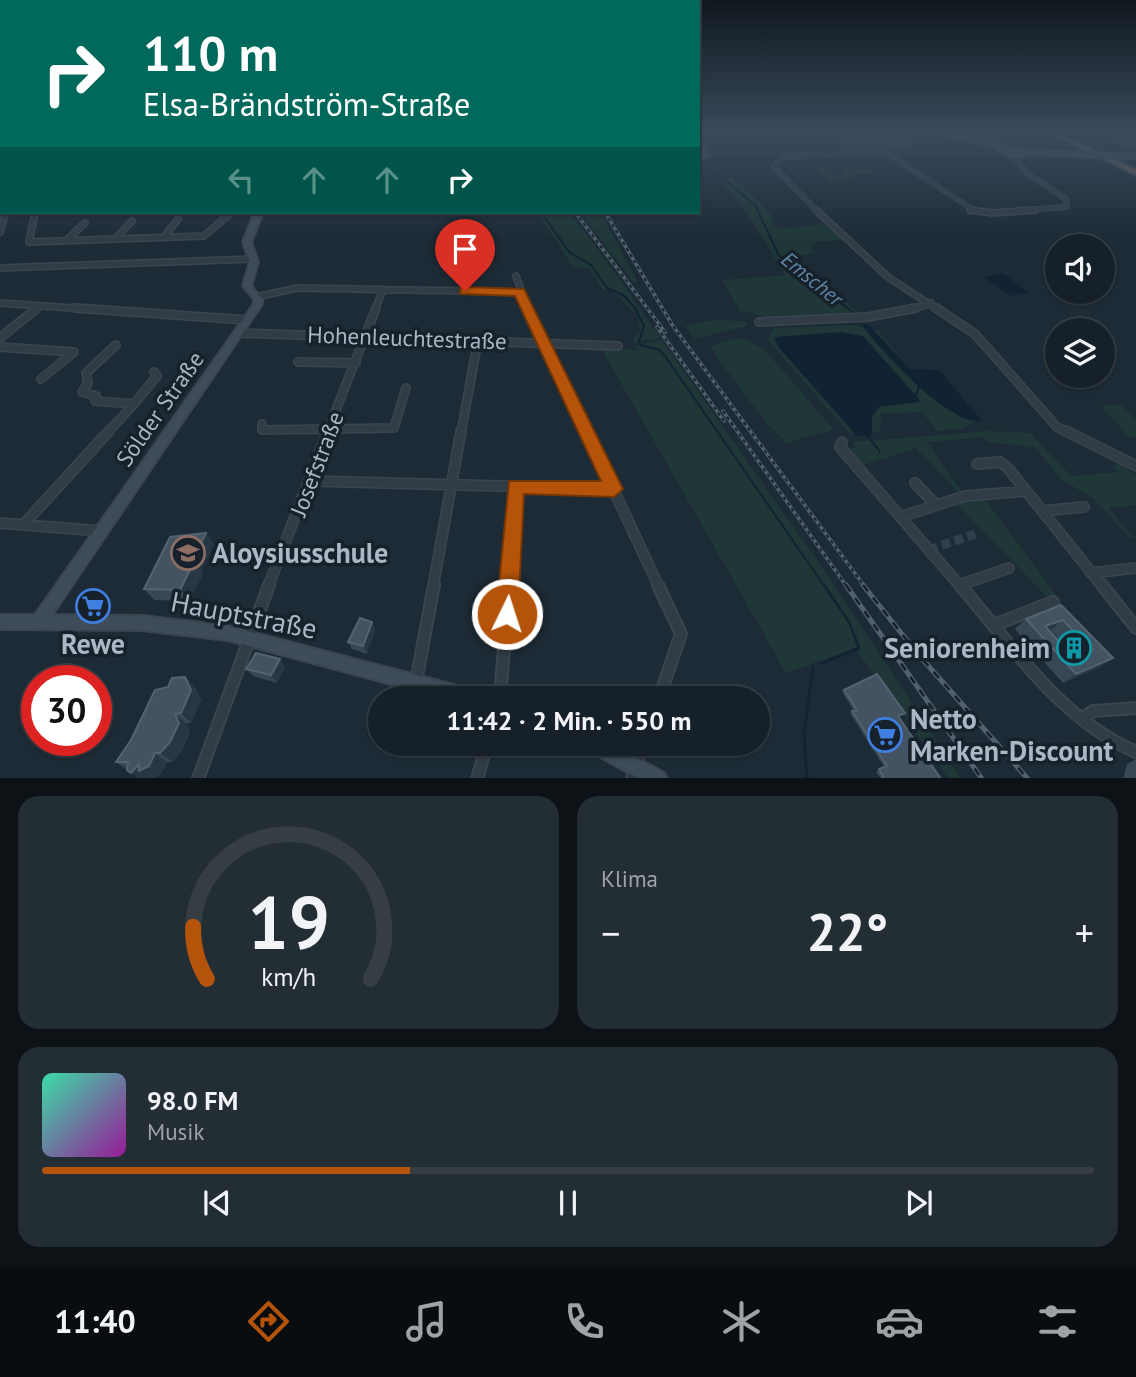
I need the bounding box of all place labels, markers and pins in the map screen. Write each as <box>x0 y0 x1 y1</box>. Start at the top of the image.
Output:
pin <box>435 219 495 291</box>
school or university icon: Aloysiusschule <box>169 534 207 572</box>
place label: Aloysiusschule <box>212 534 388 571</box>
supermarket icon: Rewe <box>74 587 112 625</box>
place label: Rewe <box>61 625 125 662</box>
place label: Seniorenheim <box>884 629 1050 666</box>
building icon: Seniorenheim <box>1055 629 1093 667</box>
place label: Netto Marken-Discount <box>910 700 1114 769</box>
supermarket icon: Netto Marken-Discount <box>866 716 904 754</box>

